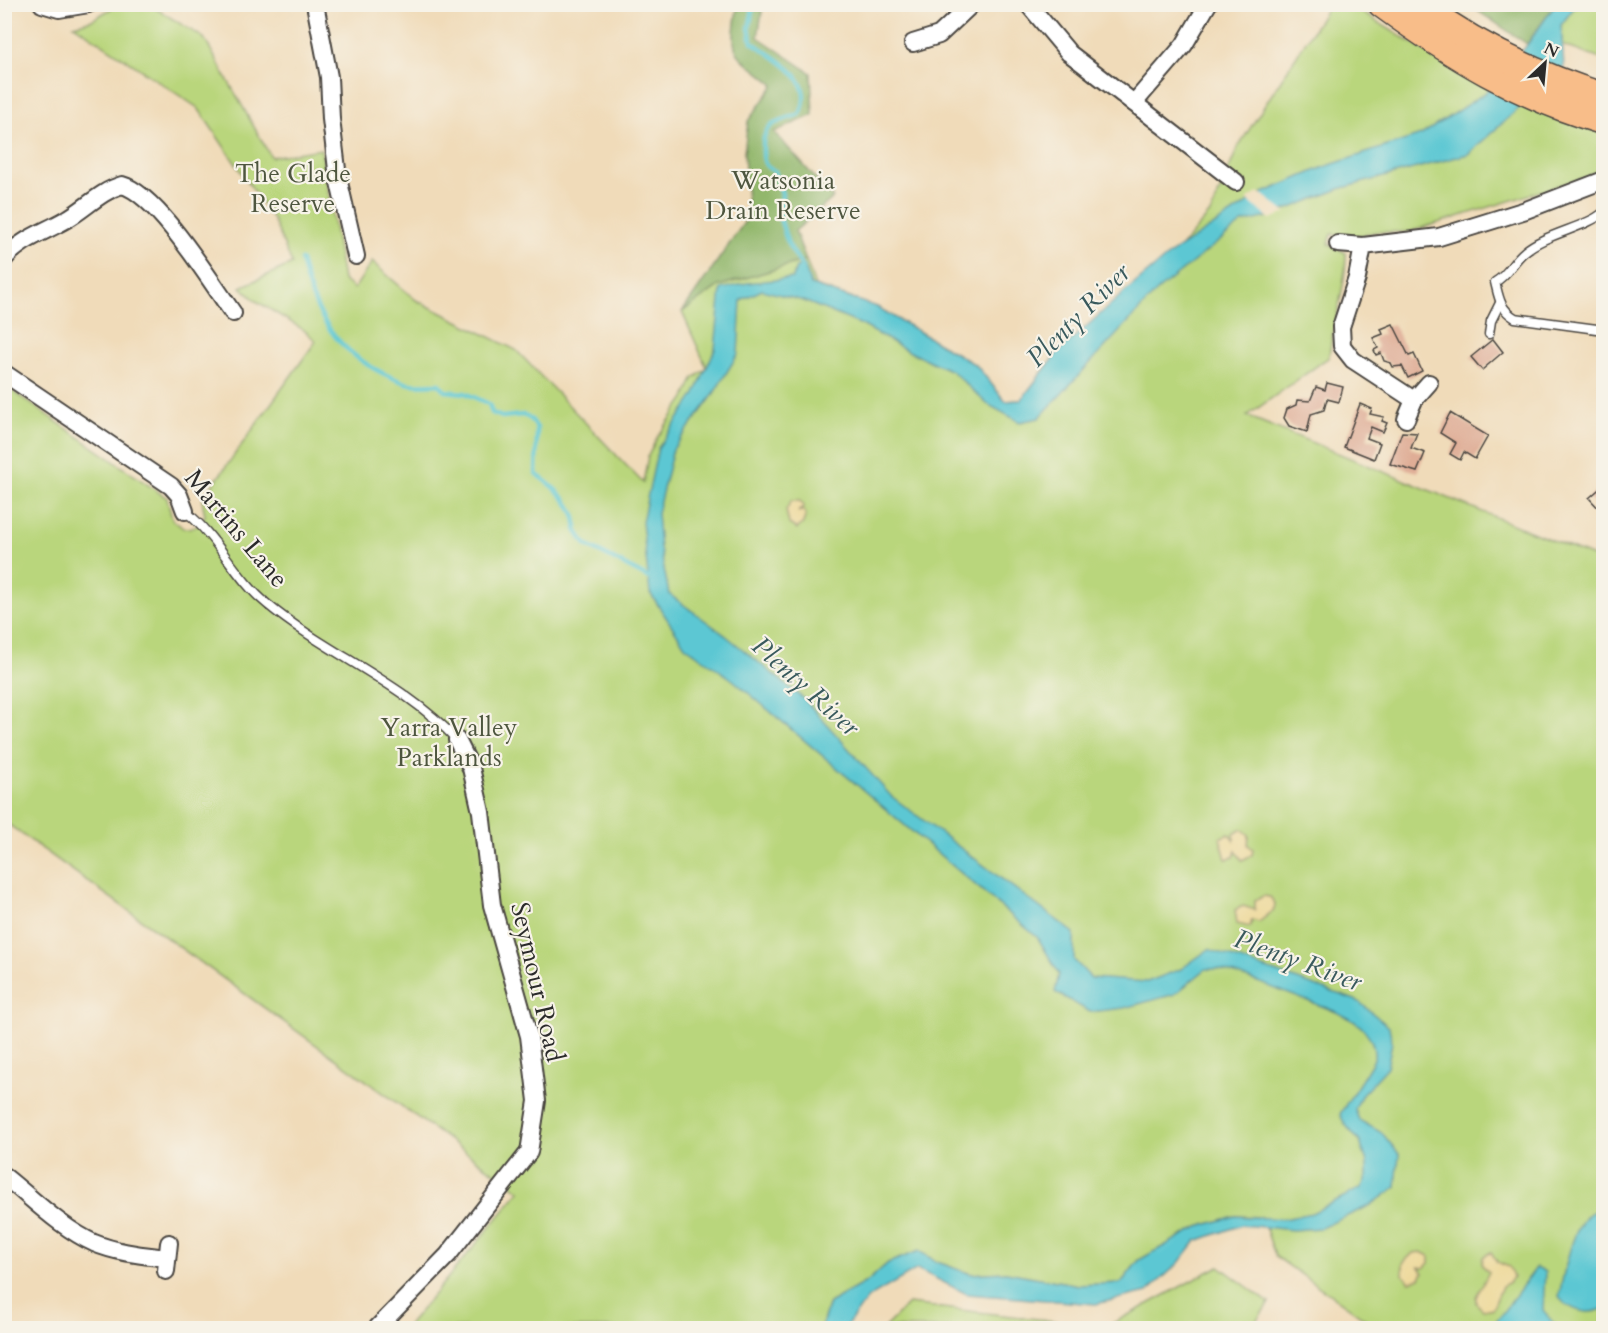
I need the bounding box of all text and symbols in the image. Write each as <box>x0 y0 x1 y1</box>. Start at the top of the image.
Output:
north arrow <box>1515 33 1575 93</box>
text: N <box>1540 37 1562 63</box>
park label: The Glade Reserve <box>235 156 351 221</box>
park label: Watsonia Drain Reserve <box>705 163 861 228</box>
water label: Plenty River <box>1018 254 1139 376</box>
street label: Martins Lane <box>177 462 297 595</box>
water label: Plenty River <box>744 628 869 746</box>
park label: Yarra Valley Parklands <box>381 710 518 775</box>
street label: Seymour Road <box>502 899 573 1065</box>
water label: Plenty River <box>1229 920 1368 1001</box>

